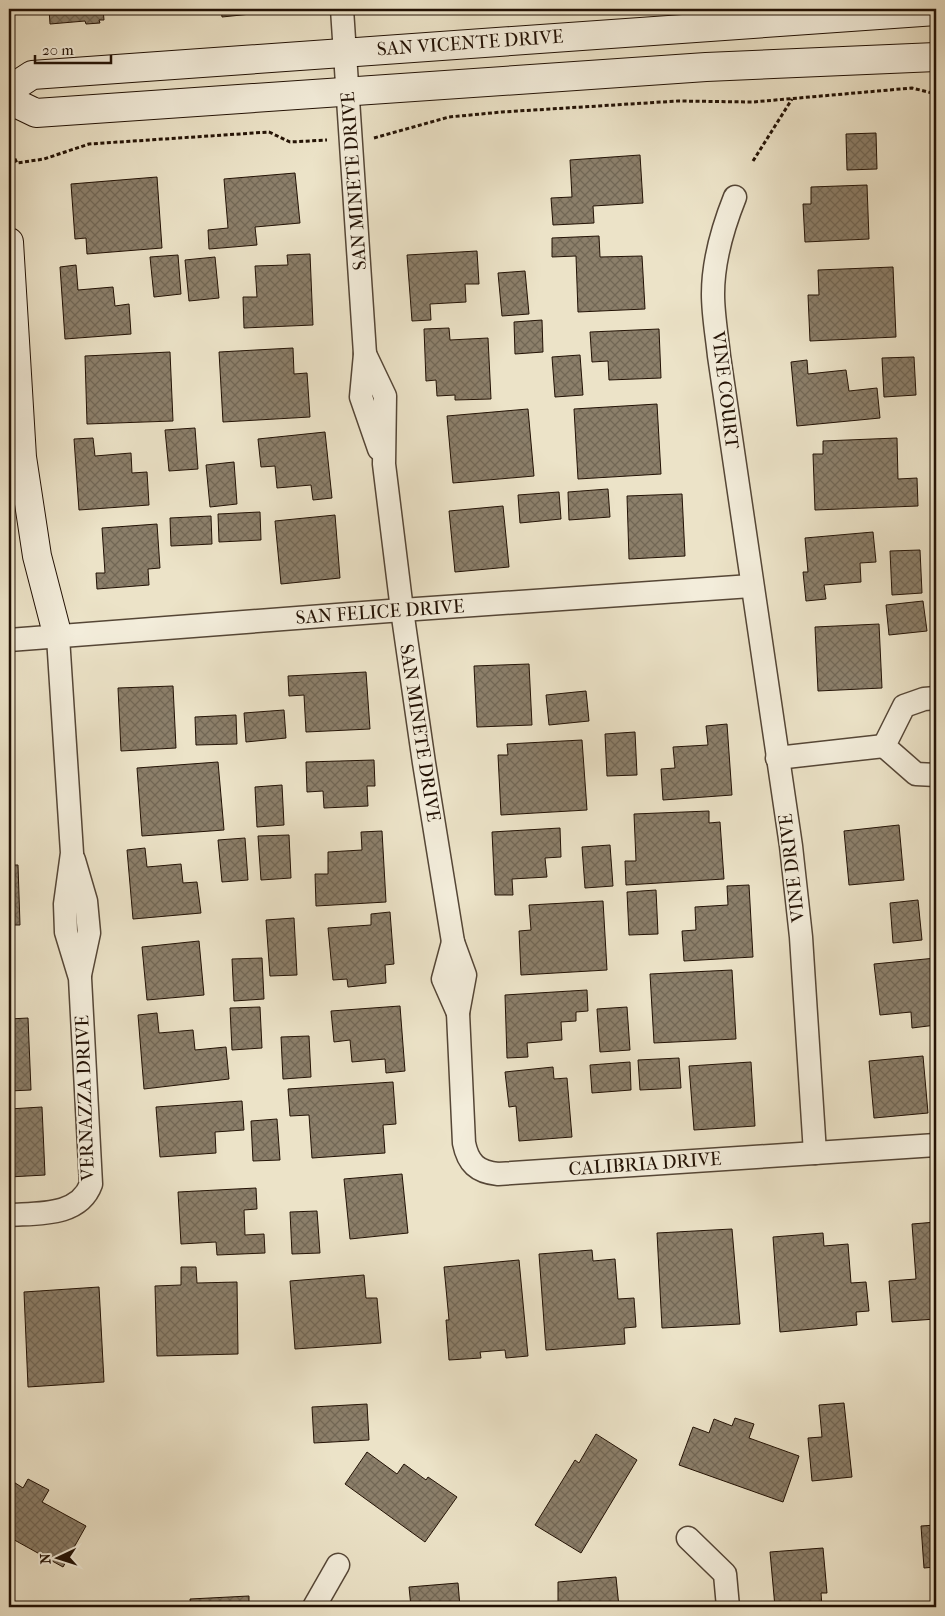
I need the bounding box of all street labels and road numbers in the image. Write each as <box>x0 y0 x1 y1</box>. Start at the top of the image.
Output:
street label: SAN VICENTE DRIVE <box>376 25 564 60</box>
street label: SAN MINETE DRIVE <box>337 90 371 271</box>
street label: VINE COURT <box>707 329 743 450</box>
street label: SAN FELICE DRIVE <box>295 595 465 629</box>
street label: SAN MINETE DRIVE <box>395 643 445 824</box>
street label: VINE DRIVE <box>774 812 810 925</box>
street label: VERNAZZA DRIVE <box>71 1014 99 1182</box>
street label: CALIBRIA DRIVE <box>568 1148 723 1180</box>

